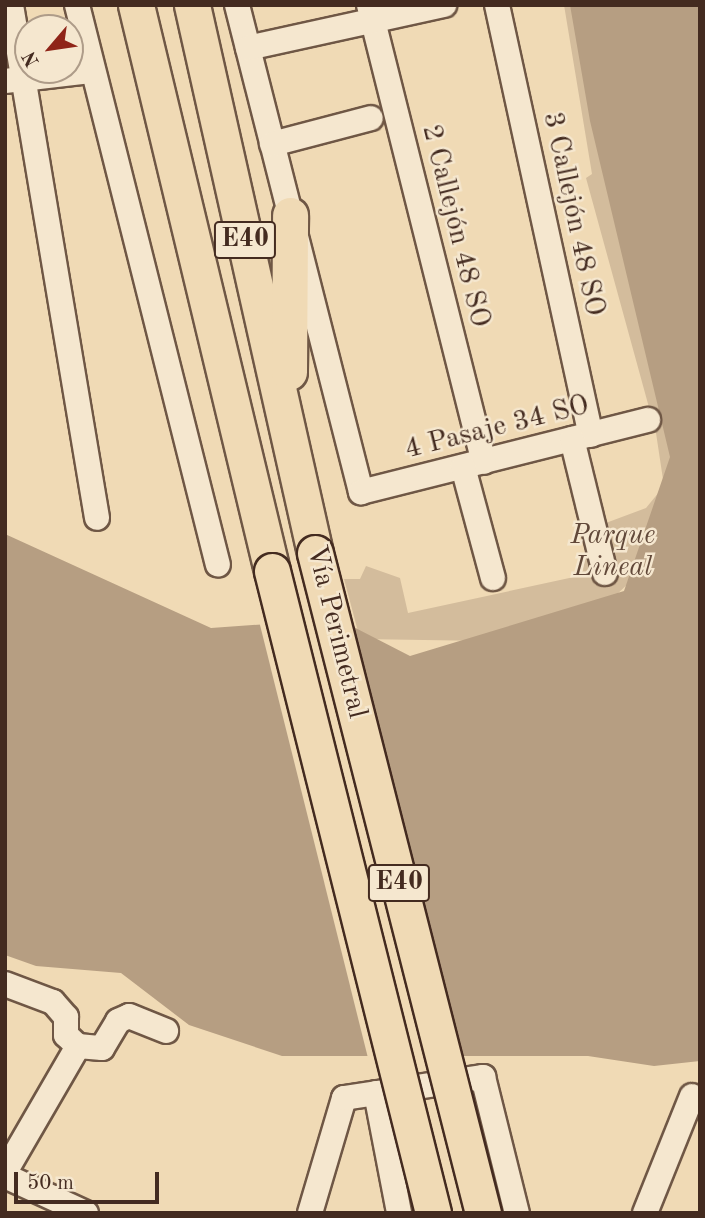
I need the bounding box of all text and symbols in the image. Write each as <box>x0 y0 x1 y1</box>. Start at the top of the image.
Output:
north arrow <box>14 14 84 84</box>
text: N <box>20 47 44 69</box>
street label: 3 Callejón 48 SO <box>535 109 611 319</box>
street label: 2 Callejón 48 SO <box>414 121 496 331</box>
road number: E40 <box>214 218 276 262</box>
street label: 4 Pasaje 34 SO <box>401 389 593 467</box>
park label: Parque Lineal <box>570 519 656 585</box>
street label: Vía Perimetral <box>298 542 374 722</box>
road number: E40 <box>368 860 430 906</box>
scale bar <box>18 1158 163 1202</box>
text: 50 m <box>27 1173 74 1194</box>

